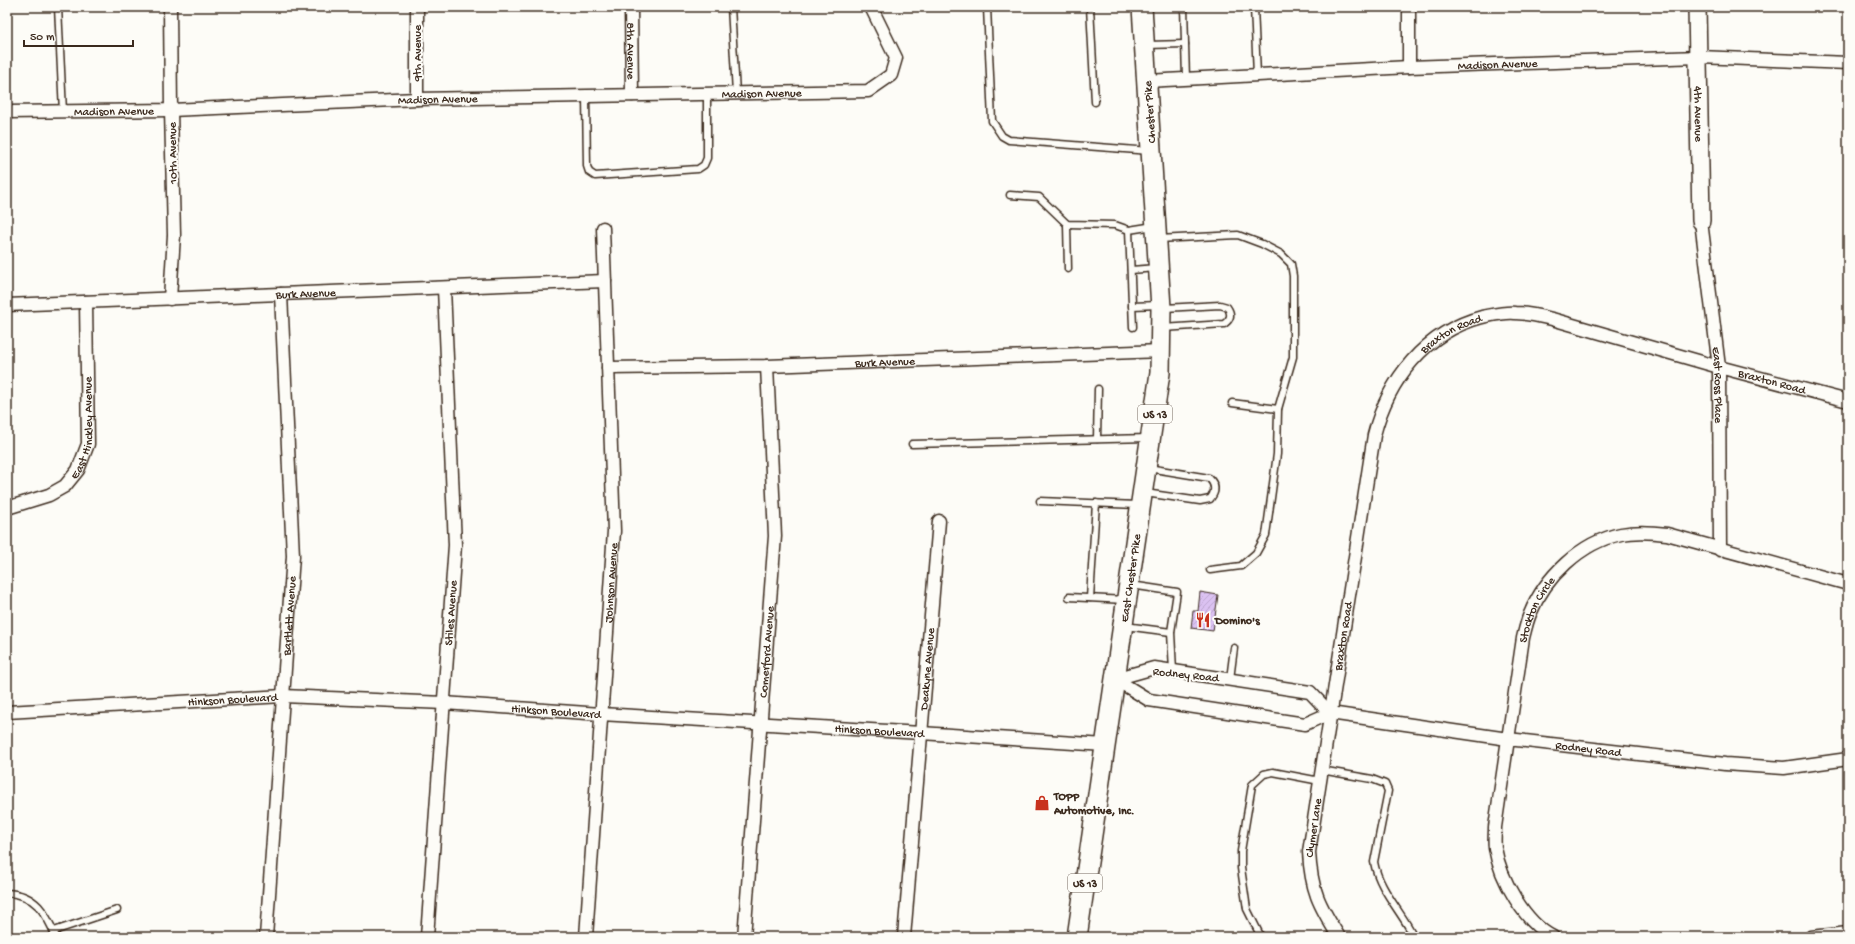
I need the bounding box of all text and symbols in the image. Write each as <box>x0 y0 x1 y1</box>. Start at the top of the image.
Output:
scale bar <box>24 22 133 48</box>
street label: 8th Avenue <box>622 22 637 80</box>
street label: 9th Avenue <box>412 24 426 82</box>
text: 50 m <box>30 31 55 45</box>
street label: Madison Avenue <box>1457 58 1539 74</box>
street label: Chester Pike <box>1142 79 1160 144</box>
street label: 4th Avenue <box>1689 86 1705 143</box>
street label: Madison Avenue <box>722 87 803 103</box>
street label: Madison Avenue <box>398 93 479 109</box>
street label: Madison Avenue <box>74 105 155 120</box>
street label: 10th Avenue <box>166 121 182 185</box>
street label: Burk Avenue <box>274 287 337 303</box>
street label: Braxton Road <box>1417 312 1485 358</box>
street label: East Ross Place <box>1708 346 1724 424</box>
street label: Burk Avenue <box>854 355 916 372</box>
street label: Braxton Road <box>1735 367 1808 399</box>
street label: East Hinckley Avenue <box>68 376 97 483</box>
road number: US 13 <box>1138 405 1172 423</box>
street label: East Chester Pike <box>1118 532 1145 623</box>
street label: Johnson Avenue <box>603 542 622 623</box>
street label: Stockton Circle <box>1517 574 1560 644</box>
street label: Bartlett Avenue <box>281 575 301 657</box>
street label: Stiles Avenue <box>443 579 462 646</box>
street label: Braxton Road <box>1332 600 1357 673</box>
street label: Comerford Avenue <box>758 605 779 698</box>
restaurant icon: Domino's <box>1194 611 1212 629</box>
place label: Domino's <box>1214 615 1260 629</box>
street label: Deakyne Avenue <box>918 626 939 712</box>
street label: Rodney Road <box>1152 666 1220 687</box>
street label: Hinkson Boulevard <box>187 691 279 711</box>
street label: Hinkson Boulevard <box>511 703 602 723</box>
street label: Hinkson Boulevard <box>834 723 926 742</box>
street label: Rodney Road <box>1554 740 1623 761</box>
place label: TOPP Automotive, Inc. <box>1053 791 1135 819</box>
shop icon: TOPP Automotive, Inc. <box>1033 794 1051 812</box>
street label: Clymer Lane <box>1304 797 1326 858</box>
road number: US 13 <box>1068 874 1102 892</box>

